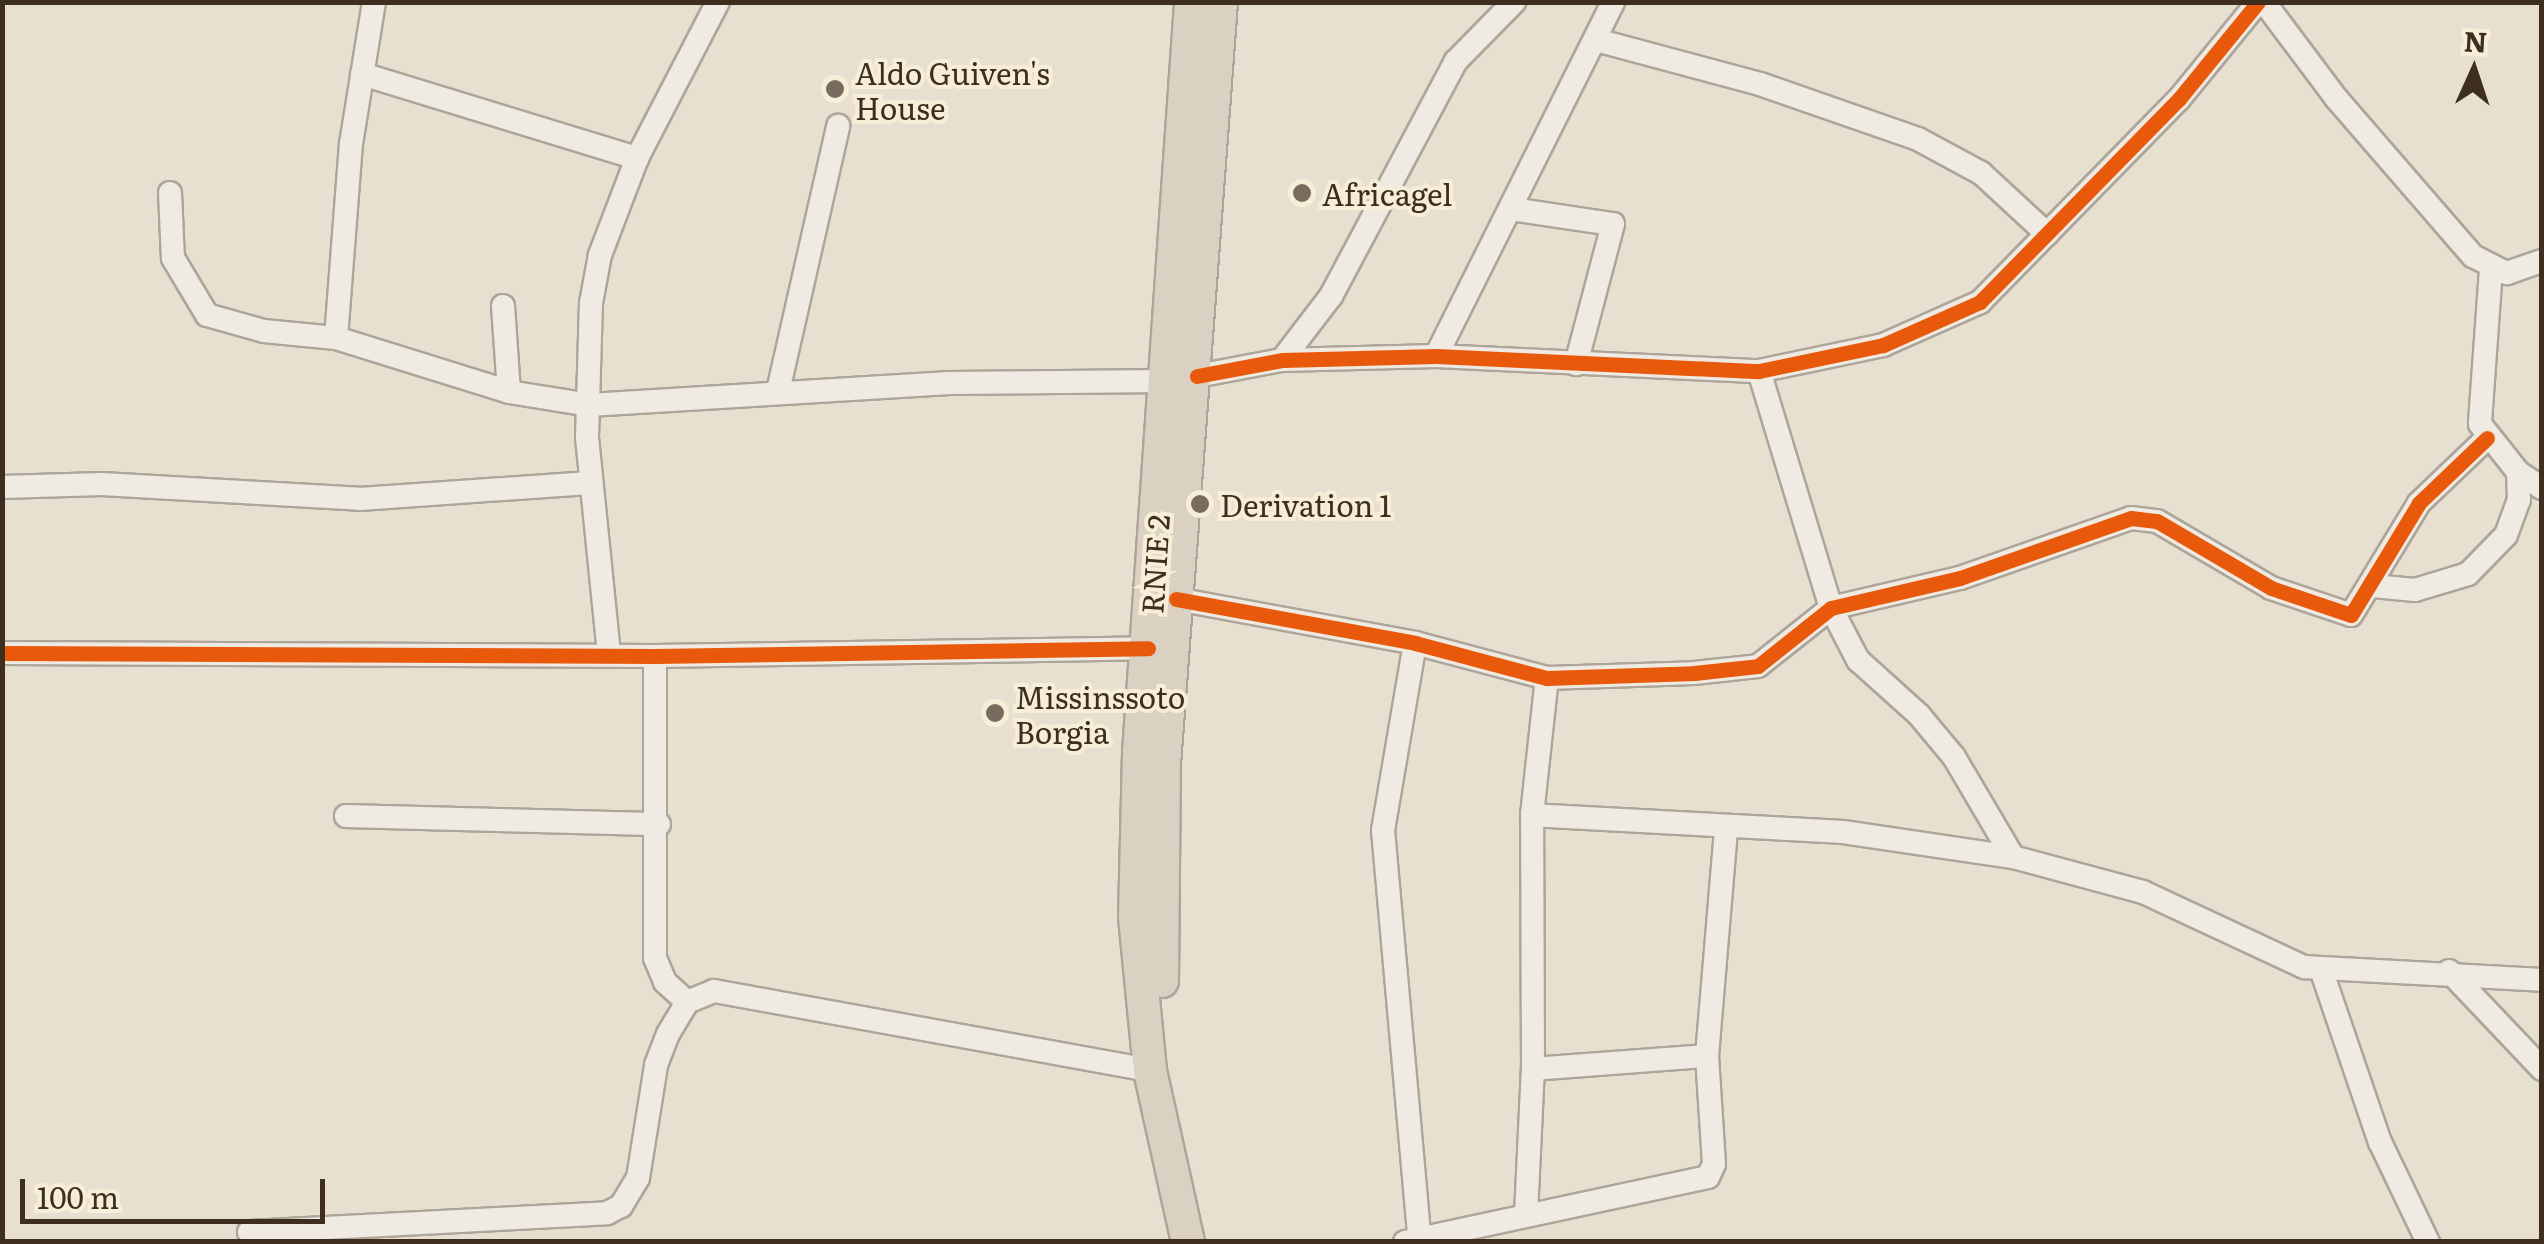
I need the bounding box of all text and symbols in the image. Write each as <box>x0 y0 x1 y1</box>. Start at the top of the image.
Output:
text: N <box>2463 18 2488 62</box>
north arrow <box>2424 20 2524 120</box>
place label: Aldo Guiven's House <box>855 54 1050 124</box>
marker: Aldo Guiven's House <box>824 78 846 100</box>
place label: Africagel <box>1322 175 1452 211</box>
marker: Africagel <box>1291 182 1313 204</box>
place label: Derivation 1 <box>1220 486 1392 522</box>
marker: Derivation 1 <box>1189 493 1211 515</box>
street label: RNIE 2 <box>1133 513 1175 615</box>
place label: Missinssoto Borgia <box>1015 678 1185 748</box>
marker: Missinssoto Borgia <box>984 702 1006 724</box>
scale bar <box>25 1159 330 1221</box>
text: 100 m <box>37 1174 119 1218</box>

